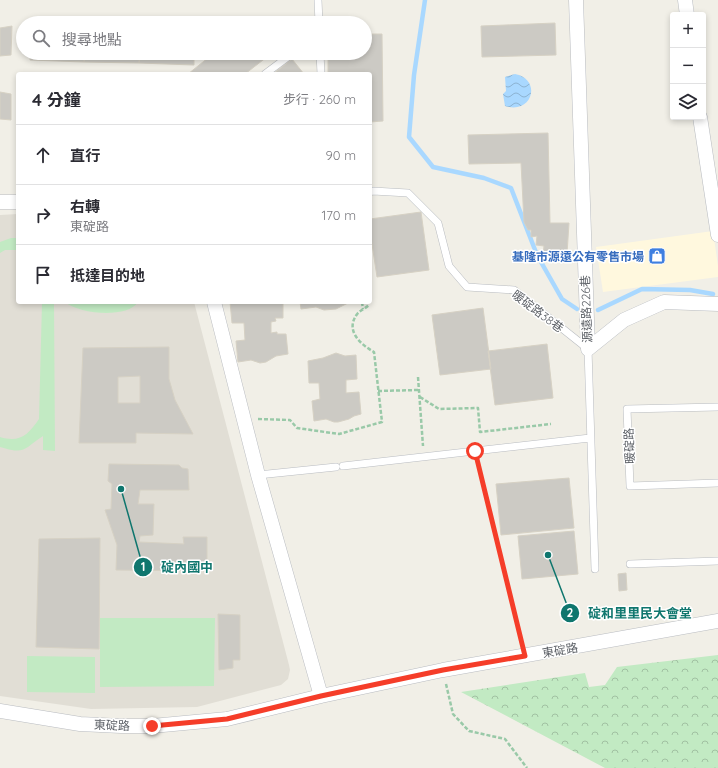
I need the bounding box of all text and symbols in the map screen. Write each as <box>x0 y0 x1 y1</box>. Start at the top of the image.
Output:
map controls <box>670 12 706 120</box>
button: + <box>670 12 706 48</box>
search box <box>16 16 372 60</box>
icon: search <box>30 27 52 49</box>
text: 搜尋地點 <box>62 30 122 49</box>
button: − <box>670 48 706 84</box>
button: layers <box>670 84 706 120</box>
text: 4 分鐘 <box>32 89 81 110</box>
text: 步行 · 260 m <box>283 91 356 107</box>
icon: ahead <box>32 144 54 166</box>
text: 直行 <box>70 146 100 165</box>
text: 90 m <box>326 147 356 163</box>
text: 右轉 <box>70 197 100 216</box>
icon: right <box>32 204 54 226</box>
text: 170 m <box>321 207 356 223</box>
text: 東碇路 <box>70 218 109 234</box>
shop icon: 基隆市源遠公有零售市場 <box>647 246 667 266</box>
place label: 基隆市源遠公有零售市場 <box>512 249 644 264</box>
icon: arrive <box>32 264 54 286</box>
text: 抵達目的地 <box>70 266 145 285</box>
street label: 源遠路226巷 <box>577 275 595 343</box>
street label: 暖碇路38巷 <box>509 287 567 335</box>
street label: 暖碇路 <box>621 428 637 464</box>
route start <box>466 442 484 460</box>
callout: 碇內國中 <box>133 555 221 580</box>
text: 1 <box>141 559 145 574</box>
text: 碇內國中 <box>161 559 213 575</box>
callout: 碇和里里民大會堂 <box>560 601 700 626</box>
text: 2 <box>567 605 574 620</box>
text: 碇和里里民大會堂 <box>588 605 692 621</box>
street label: 東碇路 <box>541 639 579 661</box>
street label: 東碇路 <box>94 717 130 733</box>
route end <box>143 717 161 735</box>

